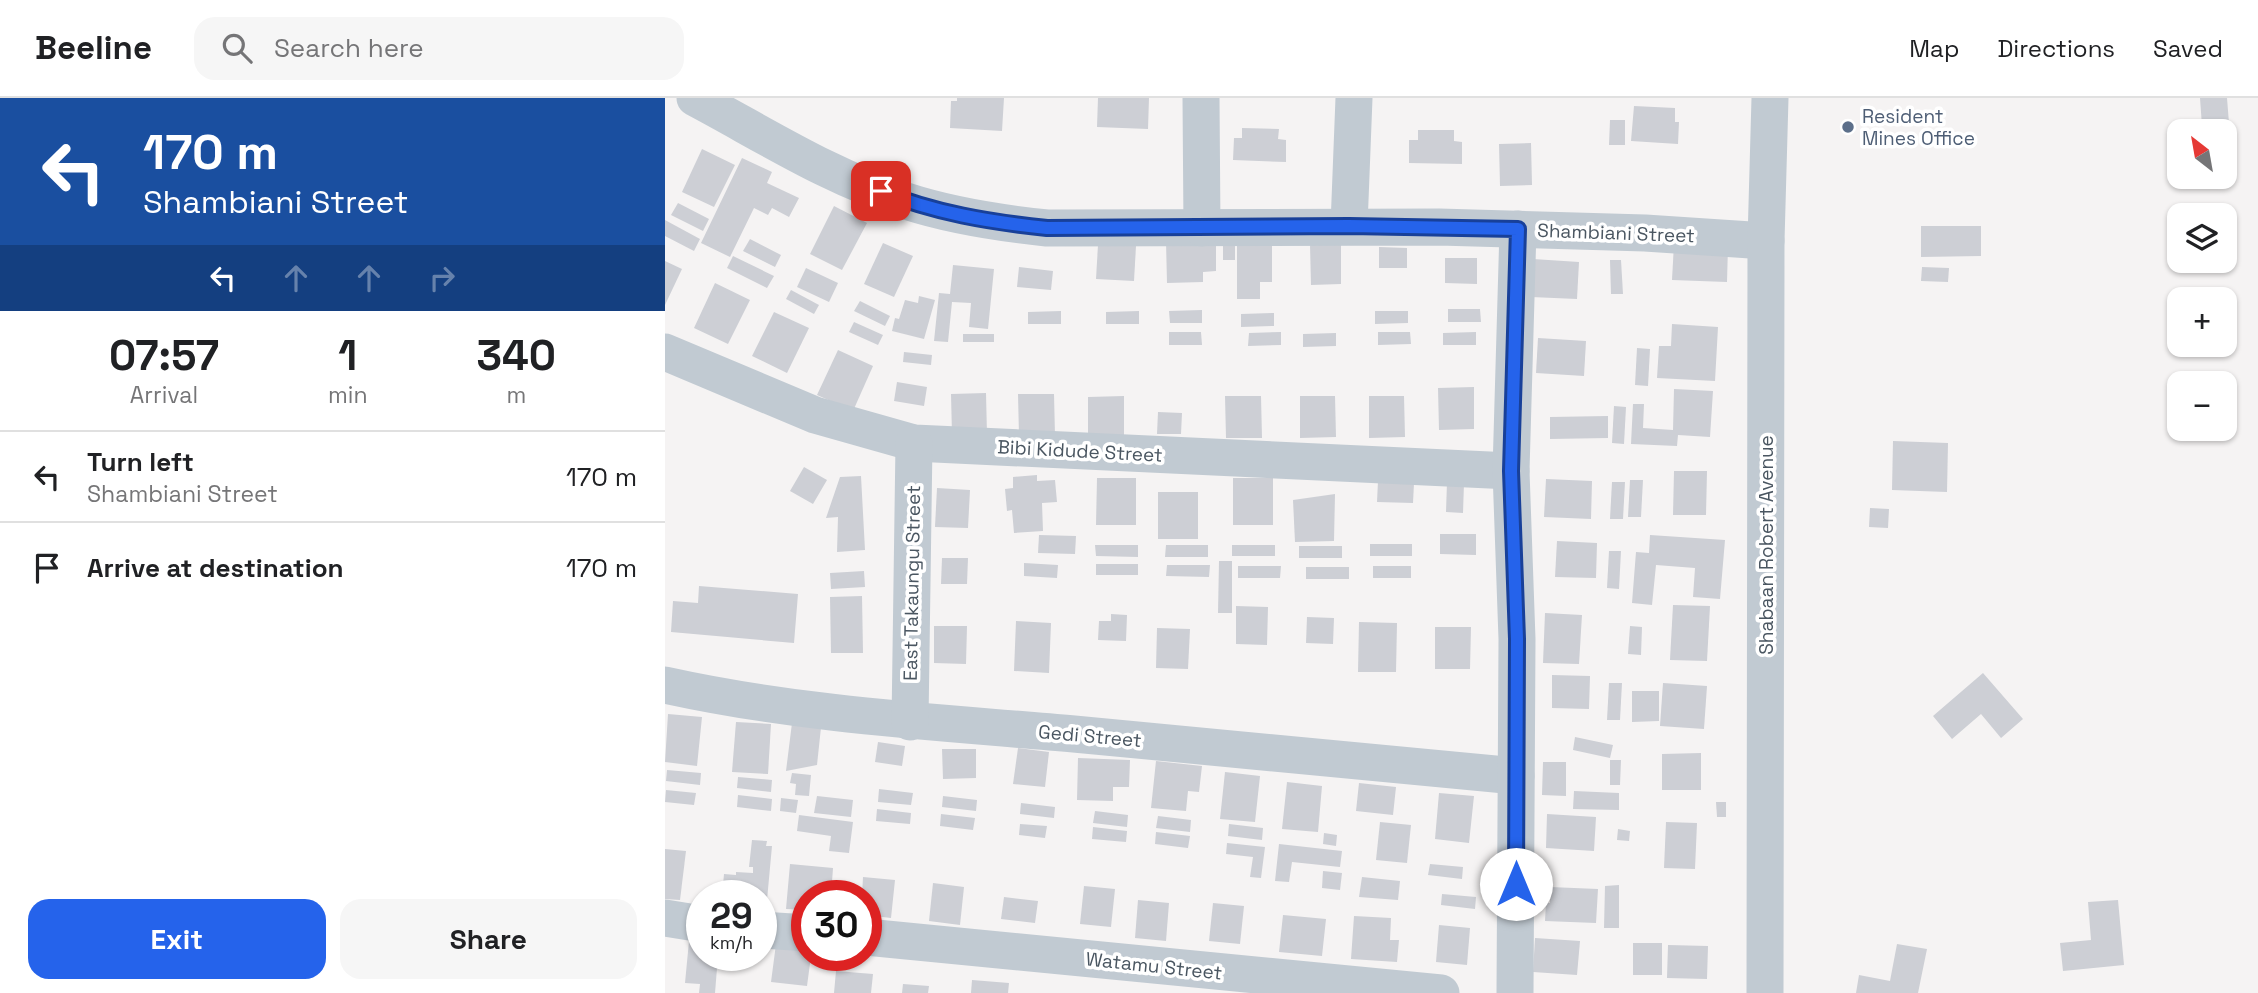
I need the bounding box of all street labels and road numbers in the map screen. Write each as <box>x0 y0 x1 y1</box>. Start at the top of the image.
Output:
street label: Shambiani Street <box>1537 218 1695 248</box>
street label: Bibi Kidude Street <box>997 434 1163 468</box>
street label: Shabaan Robert Avenue <box>1754 435 1779 655</box>
street label: East Takaungu Street <box>898 485 926 681</box>
street label: Gedi Street <box>1037 719 1143 753</box>
street label: Watamu Street <box>1085 946 1223 986</box>

